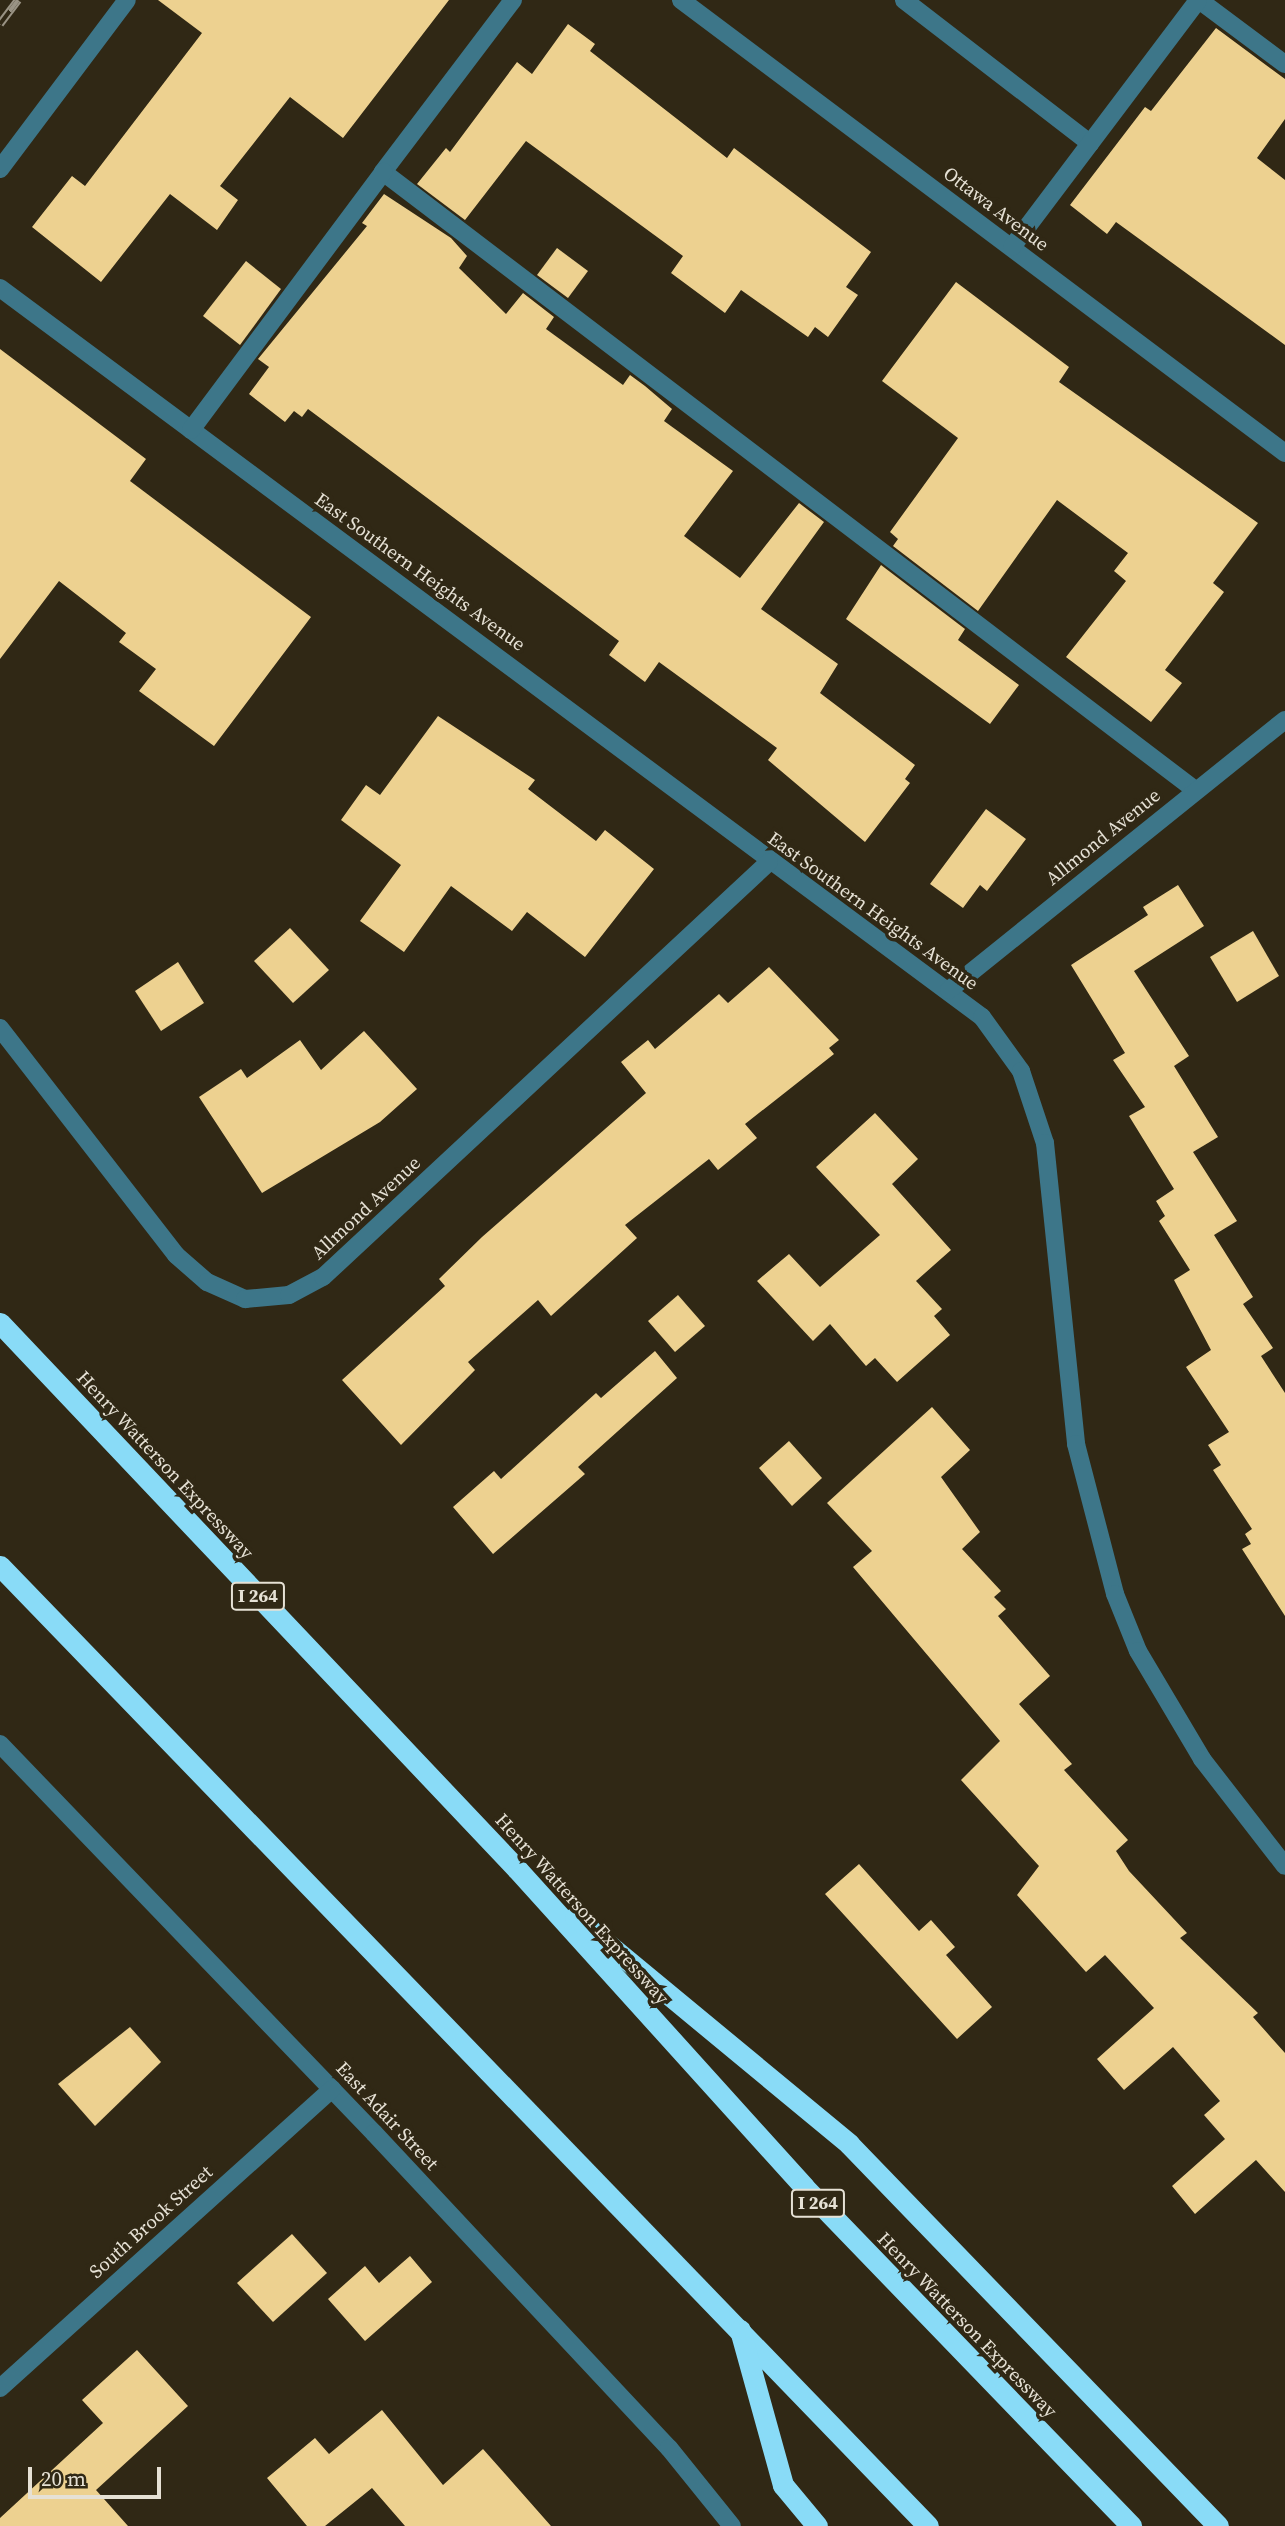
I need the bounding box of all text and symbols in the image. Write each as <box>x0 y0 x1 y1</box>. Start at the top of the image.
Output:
street label: Ottawa Avenue <box>939 162 1053 256</box>
street label: East Southern Heights Avenue <box>310 488 530 656</box>
street label: Allmond Avenue <box>1041 784 1165 890</box>
street label: East Southern Heights Avenue <box>763 827 983 995</box>
street label: Allmond Avenue <box>307 1152 425 1264</box>
street label: Henry Watterson Expressway <box>72 1366 258 1564</box>
road number: I 264 <box>230 1582 286 1610</box>
street label: Henry Watterson Expressway <box>490 1809 674 2009</box>
street label: East Adair Street <box>331 2057 443 2175</box>
street label: South Brook Street <box>85 2161 217 2283</box>
road number: I 264 <box>790 2188 846 2218</box>
street label: Henry Watterson Expressway <box>872 2227 1062 2423</box>
scale bar <box>32 2452 164 2496</box>
text: 20 m <box>41 2464 86 2493</box>

